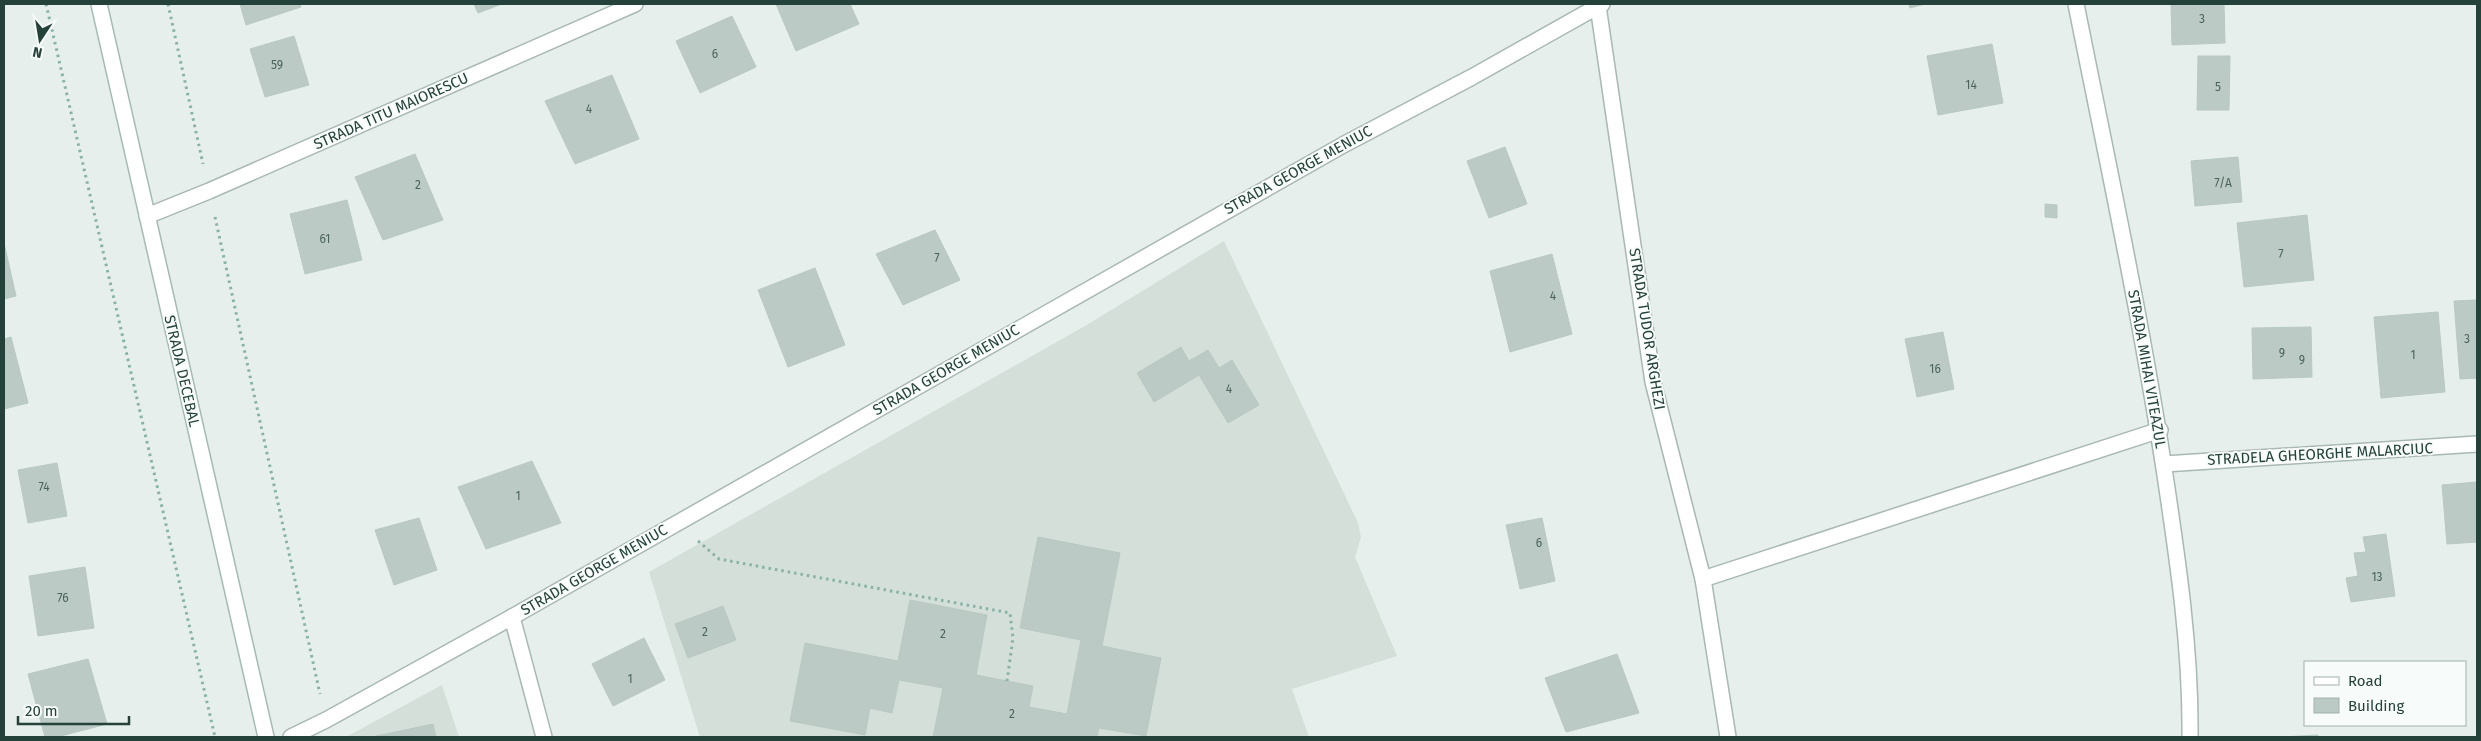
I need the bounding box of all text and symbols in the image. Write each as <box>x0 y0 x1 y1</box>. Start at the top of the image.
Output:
house number: 3 <box>2199 12 2205 26</box>
north arrow <box>15 15 65 65</box>
text: N <box>31 43 44 62</box>
house number: 6 <box>712 47 718 61</box>
house number: 59 <box>271 58 283 72</box>
street label: STRADA TITU MAIORESCU <box>311 69 471 153</box>
house number: 14 <box>1965 78 1977 92</box>
house number: 5 <box>2215 80 2221 94</box>
house number: 4 <box>586 102 593 116</box>
street label: STRADA GEORGE MENIUC <box>1221 122 1376 218</box>
house number: 7/A <box>2214 176 2232 190</box>
house number: 2 <box>415 178 421 192</box>
house number: 61 <box>319 232 331 246</box>
street label: STRADA TUDOR ARGHEZI <box>1625 247 1669 411</box>
house number: 7 <box>2278 247 2284 261</box>
house number: 7 <box>934 251 940 265</box>
street label: STRADA MIHAI VITEAZUL <box>2124 288 2170 450</box>
house number: 4 <box>1550 289 1557 303</box>
street label: STRADA DECEBAL <box>160 313 204 429</box>
street label: STRADA GEORGE MENIUC <box>870 320 1023 419</box>
house number: 3 <box>2464 332 2470 346</box>
house number: 9 <box>2279 346 2285 360</box>
house number: 1 <box>2410 348 2416 362</box>
house number: 9 <box>2299 353 2305 367</box>
house number: 16 <box>1929 362 1941 376</box>
house number: 4 <box>1226 382 1233 396</box>
street label: STRADELA GHEORGHE MALARCIUC <box>2207 439 2434 469</box>
house number: 74 <box>38 480 50 494</box>
house number: 1 <box>515 489 521 503</box>
street label: STRADA GEORGE MENIUC <box>518 520 671 619</box>
house number: 6 <box>1536 536 1542 550</box>
house number: 13 <box>2371 570 2383 584</box>
house number: 76 <box>57 591 69 605</box>
house number: 2 <box>702 625 708 639</box>
house number: 2 <box>940 627 946 641</box>
legend <box>2304 661 2466 726</box>
house number: 1 <box>627 672 633 686</box>
text: Road <box>2348 672 2383 690</box>
scale bar <box>18 694 129 726</box>
text: Building <box>2348 697 2404 715</box>
text: 20 m <box>25 702 58 720</box>
house number: 2 <box>1009 707 1015 721</box>

